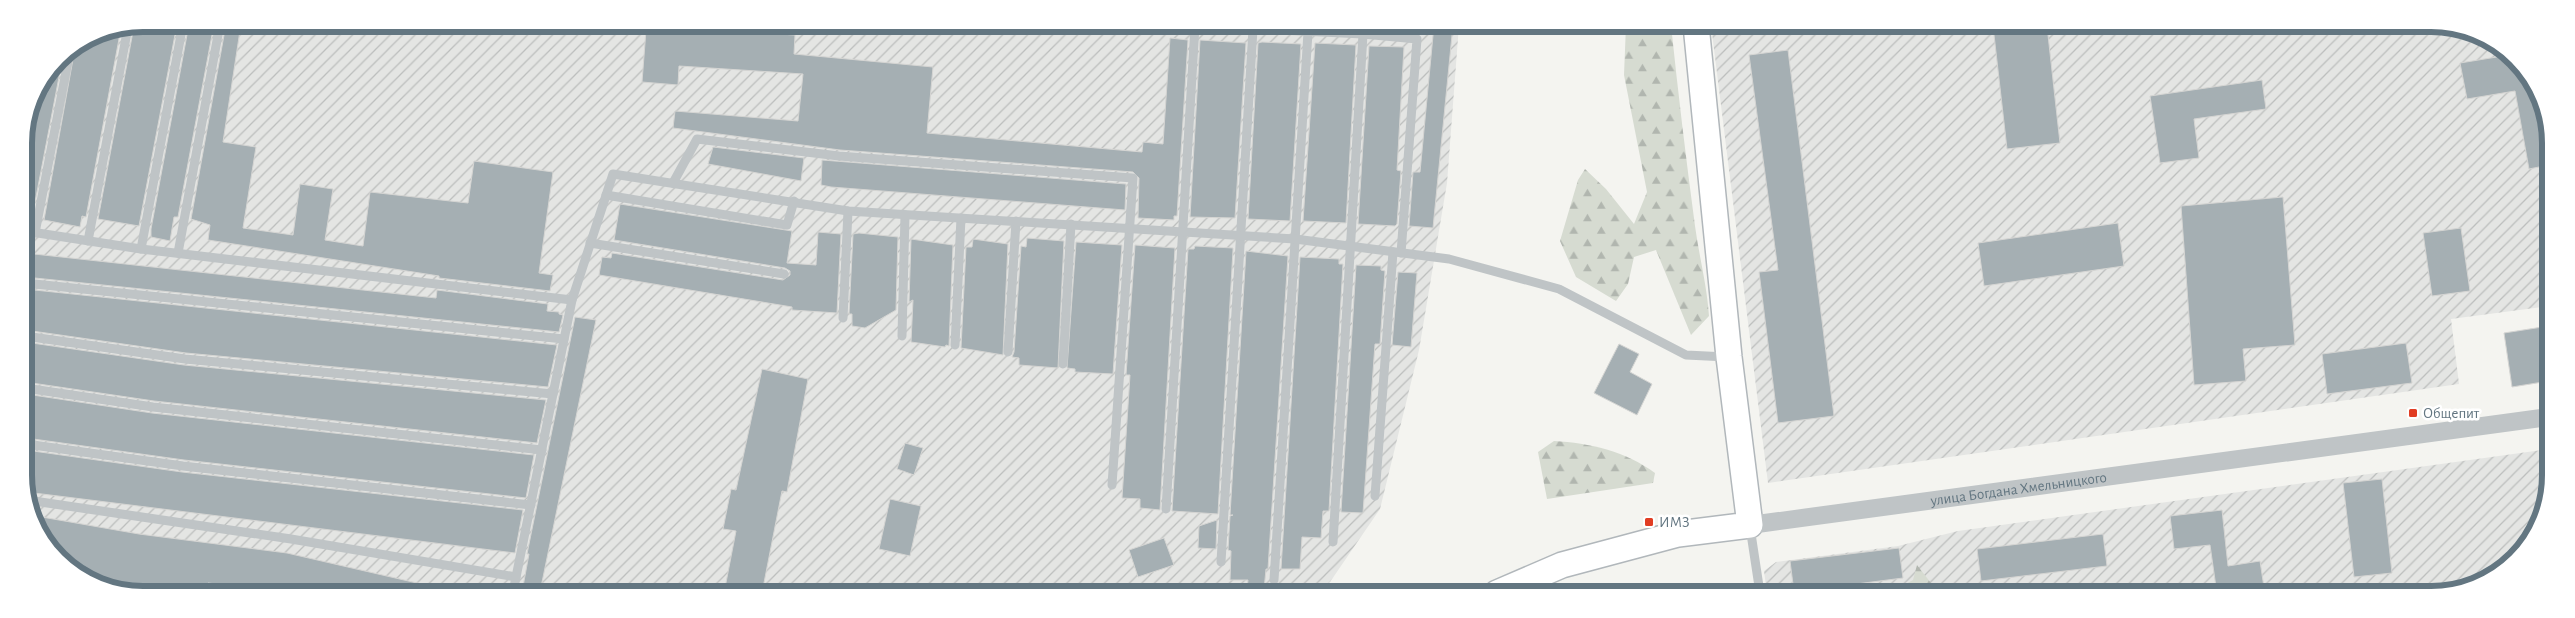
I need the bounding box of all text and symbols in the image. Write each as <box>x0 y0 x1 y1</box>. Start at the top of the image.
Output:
place label: Общепит <box>2423 406 2480 421</box>
marker: Общепит <box>2407 407 2419 419</box>
street label: улица Богдана Хмельницкого <box>1929 469 2108 508</box>
place label: ИМЗ <box>1659 515 1690 530</box>
marker: ИМЗ <box>1643 516 1655 528</box>

